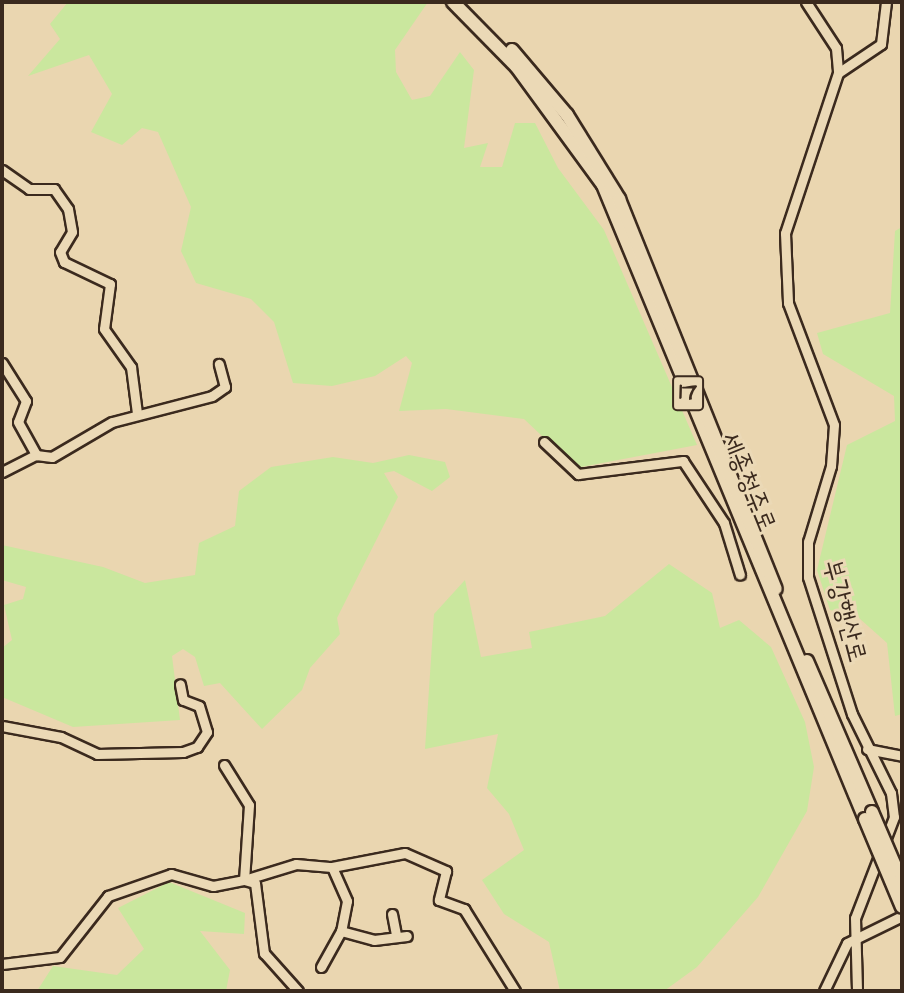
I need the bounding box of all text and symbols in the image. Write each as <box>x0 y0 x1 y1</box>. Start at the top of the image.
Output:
road number: 17 <box>670 372 706 414</box>
street label: 세종청주로 <box>714 428 782 536</box>
street label: 부강행산로 <box>815 556 873 666</box>

